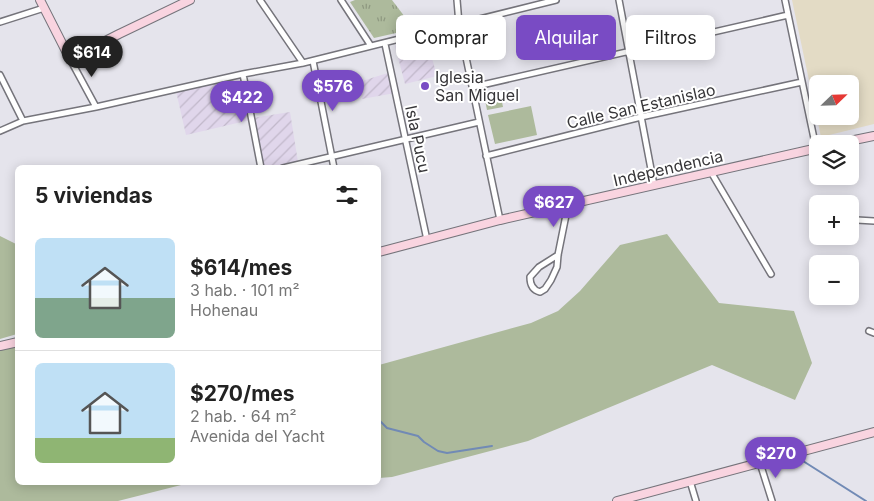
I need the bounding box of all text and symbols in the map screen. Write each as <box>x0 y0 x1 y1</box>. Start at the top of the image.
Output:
chip: Comprar <box>396 15 506 60</box>
chip: Alquilar <box>516 15 616 60</box>
chip: Filtros <box>626 15 715 60</box>
pin: $614 <box>62 36 122 78</box>
text: $614 <box>73 42 111 62</box>
place label: Iglesia San Miguel <box>435 67 519 105</box>
pin: $576 <box>303 70 363 112</box>
north arrow <box>809 75 859 125</box>
map controls <box>809 75 859 305</box>
text: $576 <box>313 76 353 96</box>
street label: Calle San Estanislao <box>565 79 717 133</box>
pin: $422 <box>212 80 272 123</box>
marker: Iglesia San Miguel <box>419 80 431 92</box>
text: $422 <box>221 87 263 107</box>
street label: Isla Pucu <box>401 103 435 175</box>
button: layers <box>809 135 859 185</box>
street label: Independencia <box>611 146 725 190</box>
icon: filters <box>333 181 361 209</box>
text: 5 viviendas <box>35 183 153 208</box>
pin: $627 <box>524 186 584 228</box>
text: $627 <box>534 192 574 212</box>
button: + <box>809 195 859 245</box>
text: $614/mes <box>190 255 292 280</box>
button: − <box>809 255 859 305</box>
icon: home <box>75 258 135 318</box>
text: 3 hab. · 101 m² <box>190 280 300 300</box>
text: Hohenau <box>190 300 258 320</box>
text: $270/mes <box>190 381 295 406</box>
icon: home <box>75 383 135 443</box>
text: 2 hab. · 64 m² <box>190 406 297 426</box>
text: Avenida del Yacht <box>190 426 325 446</box>
pin: $270 <box>746 436 806 479</box>
text: $270 <box>756 443 796 463</box>

